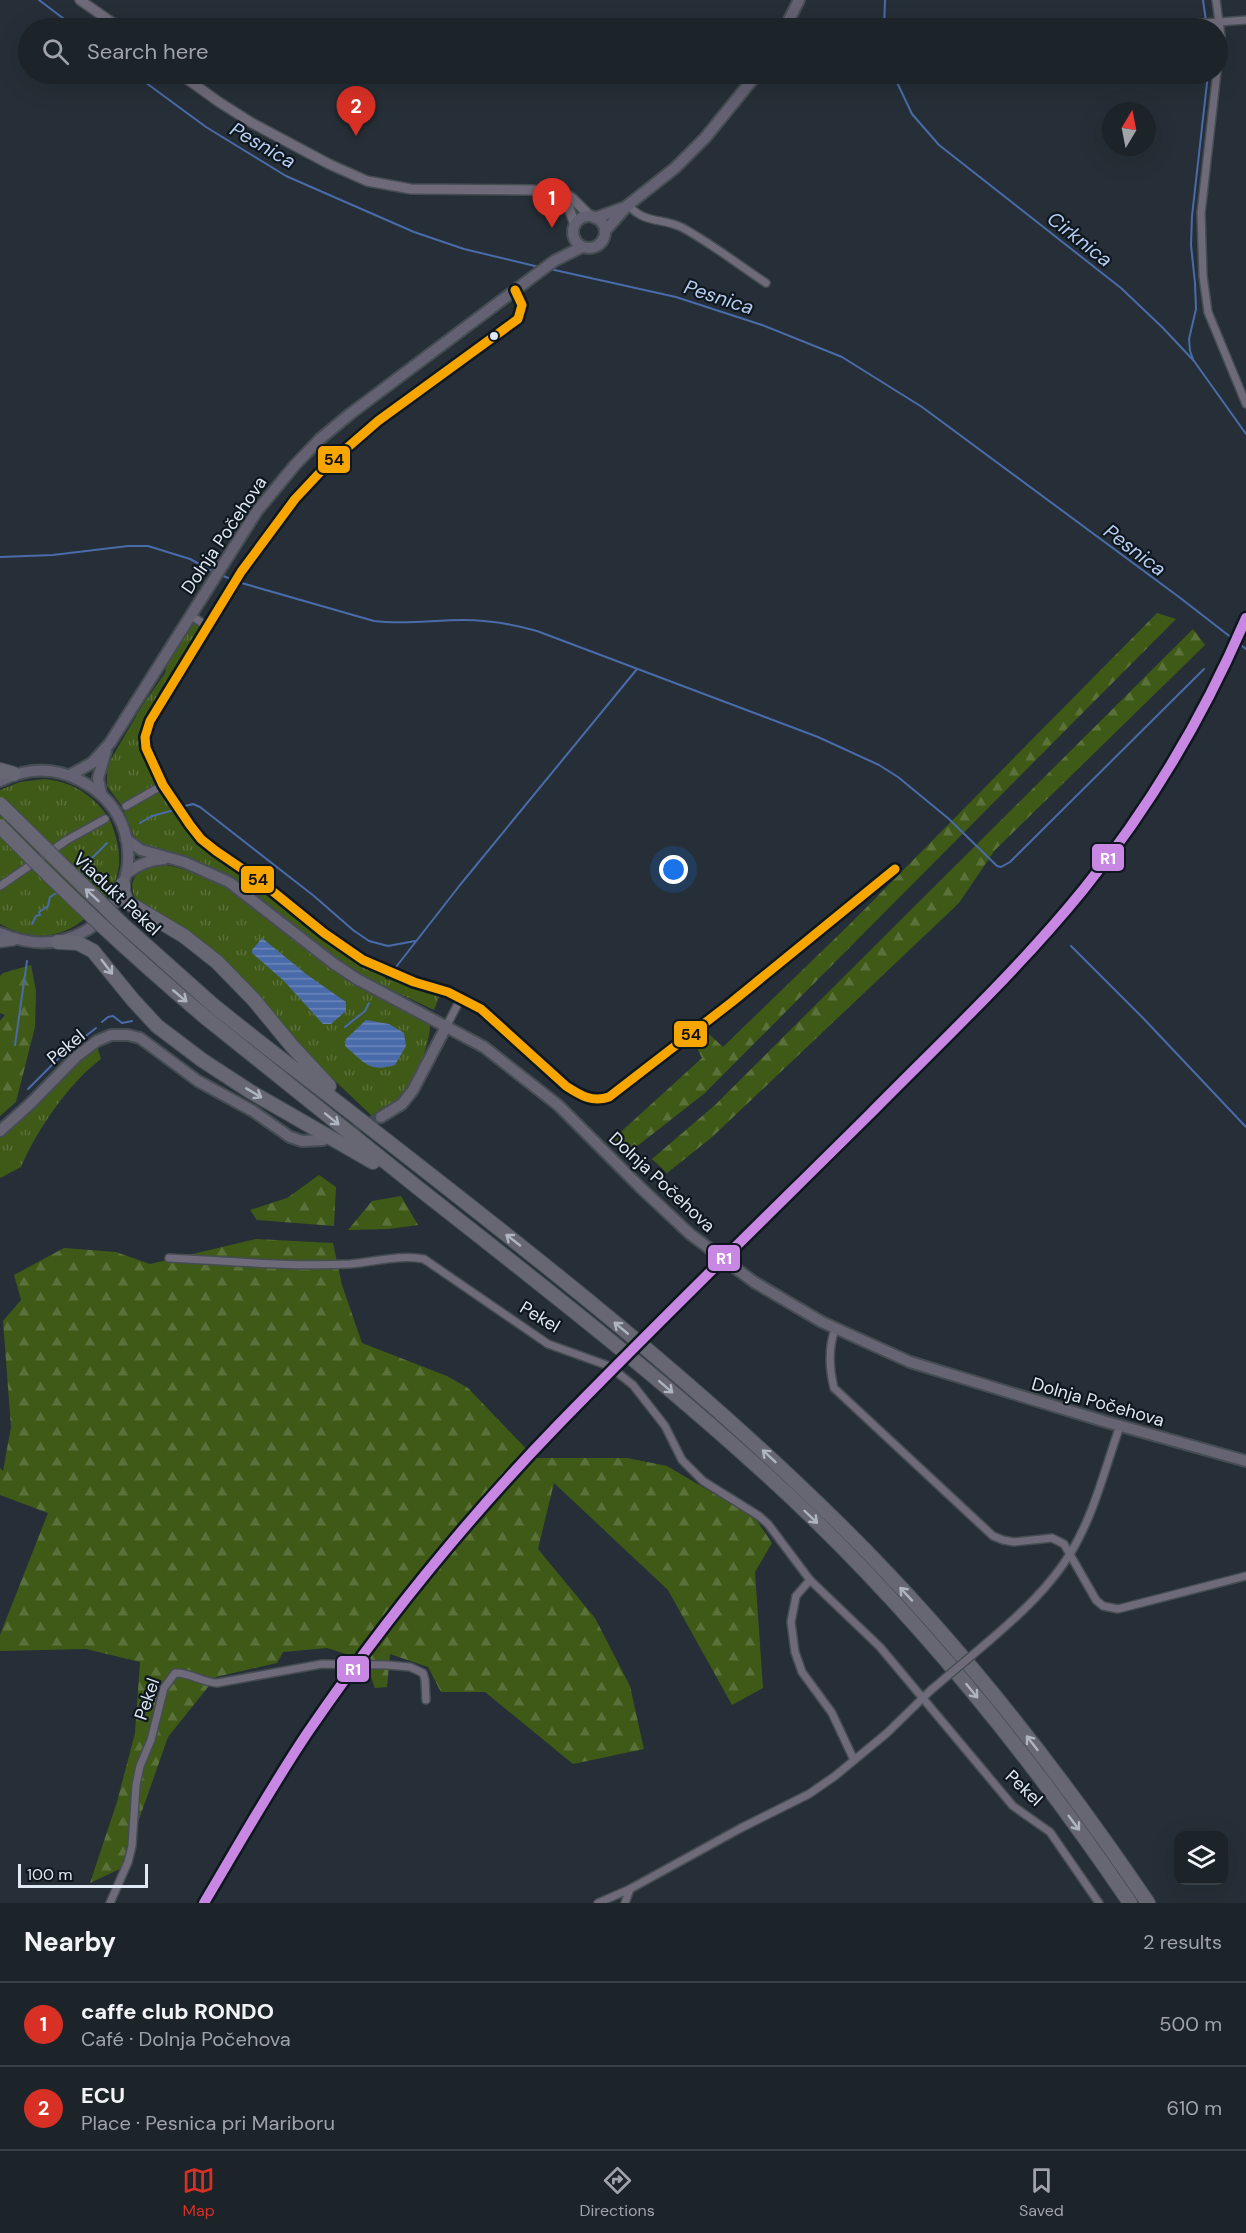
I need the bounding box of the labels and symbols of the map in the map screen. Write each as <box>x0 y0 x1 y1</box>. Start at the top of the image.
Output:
pin: 2 <box>336 86 376 136</box>
north arrow <box>1102 102 1156 156</box>
water label: Pesnica <box>225 116 301 174</box>
pin: 1 <box>532 178 572 228</box>
water label: Cirknica <box>1042 205 1118 273</box>
water label: Pesnica <box>681 274 757 320</box>
unlabelled marker <box>488 330 500 342</box>
line badge: 54 <box>317 445 351 474</box>
text: 54 <box>324 449 344 470</box>
street label: Dolnja Počehova <box>176 472 272 598</box>
water label: Pesnica <box>1099 518 1171 582</box>
line badge: R1 <box>1091 843 1125 872</box>
street label: Viadukt Pekel <box>68 847 166 941</box>
text: R1 <box>1100 848 1116 869</box>
your location <box>659 855 688 884</box>
line badge: 54 <box>240 865 275 894</box>
text: 54 <box>248 869 268 890</box>
one-way arrow <box>85 889 100 903</box>
one-way arrow <box>101 959 114 975</box>
one-way arrow <box>172 989 188 1002</box>
line badge: 54 <box>673 1020 708 1048</box>
street label: Pekel <box>42 1024 90 1070</box>
text: 54 <box>681 1024 701 1045</box>
one-way arrow <box>245 1088 262 1100</box>
one-way arrow <box>324 1112 340 1125</box>
street label: Dolnja Počehova <box>604 1127 720 1237</box>
one-way arrow <box>506 1234 522 1247</box>
line badge: R1 <box>707 1244 741 1272</box>
text: R1 <box>716 1248 732 1269</box>
street label: Pekel <box>515 1296 565 1338</box>
one-way arrow <box>614 1321 629 1335</box>
street label: Dolnja Počehova <box>1029 1372 1167 1432</box>
one-way arrow <box>658 1380 673 1394</box>
one-way arrow <box>761 1449 776 1463</box>
one-way arrow <box>803 1510 818 1524</box>
one-way arrow <box>899 1587 913 1602</box>
line badge: R1 <box>336 1655 370 1683</box>
text: R1 <box>345 1659 361 1680</box>
street label: Pekel <box>129 1675 165 1723</box>
one-way arrow <box>965 1683 978 1699</box>
one-way arrow <box>1025 1735 1038 1751</box>
street label: Pekel <box>1000 1765 1048 1811</box>
one-way arrow <box>1067 1815 1080 1831</box>
scale bar <box>18 1861 148 1888</box>

